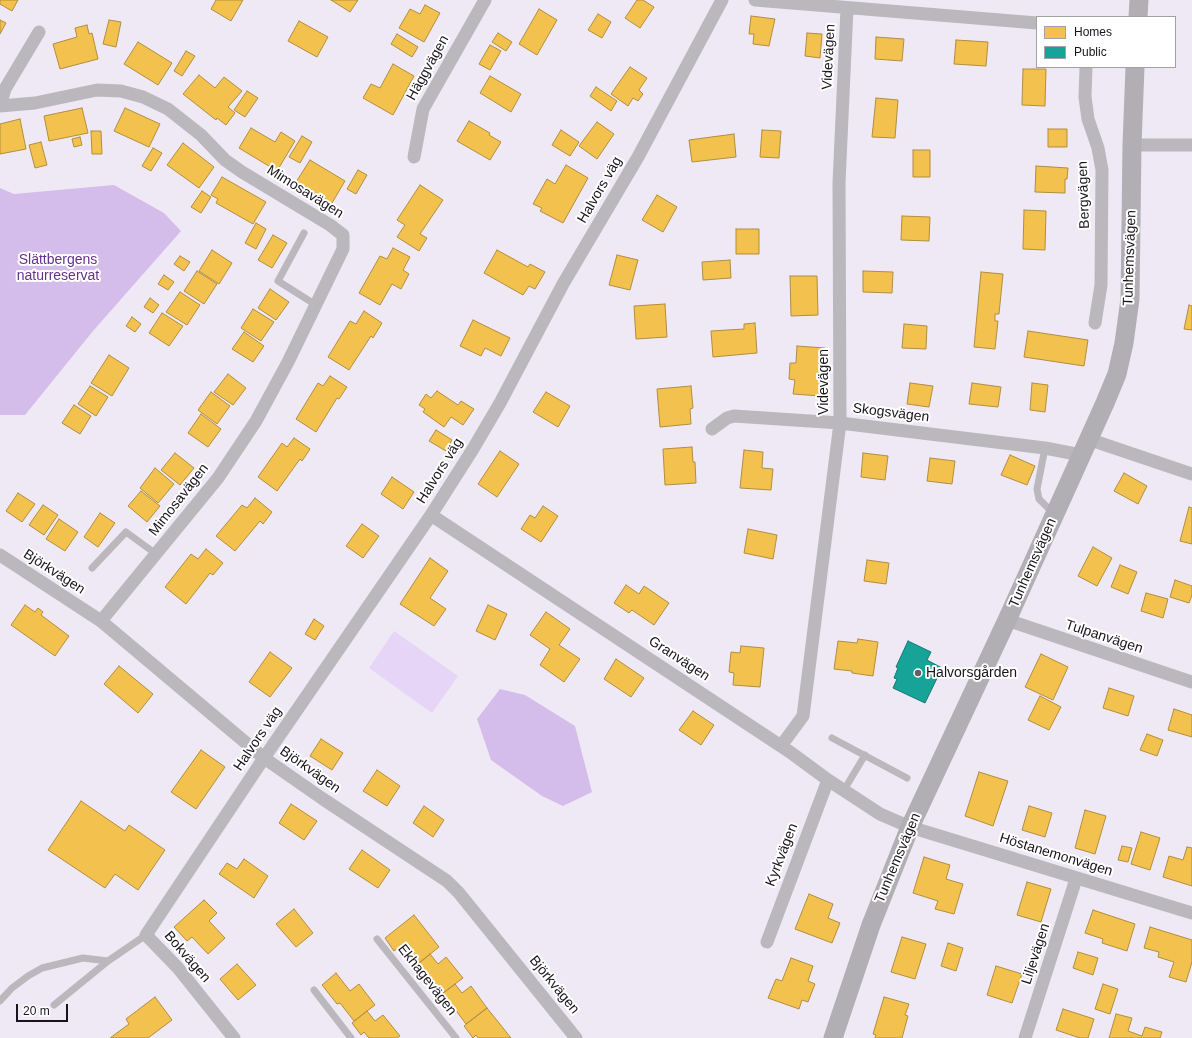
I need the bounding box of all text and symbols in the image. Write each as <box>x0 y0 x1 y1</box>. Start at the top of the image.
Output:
legend <box>1036 16 1176 68</box>
street label: Videvägen <box>819 24 839 90</box>
text: Homes <box>1074 25 1112 39</box>
street label: Häggvägen <box>403 33 453 103</box>
text: Public <box>1074 45 1107 59</box>
street label: Halvors väg <box>574 154 626 226</box>
street label: Bergvägen <box>1074 161 1094 229</box>
street label: Mimosavägen <box>264 162 346 222</box>
street label: Tunhemsvägen <box>1120 210 1140 306</box>
park label: Slättbergens naturreservat <box>17 252 99 284</box>
street label: Videvägen <box>816 349 832 415</box>
street label: Skogsvägen <box>852 400 930 426</box>
street label: Halvors väg <box>413 435 467 507</box>
street label: Mimosavägen <box>146 460 212 540</box>
street label: Tunhemsvägen <box>1006 516 1060 610</box>
street label: Björkvägen <box>20 546 88 598</box>
street label: Tulpanvägen <box>1063 617 1145 657</box>
street label: Granvägen <box>645 633 713 685</box>
place label: Halvorsgården <box>926 665 1017 681</box>
marker: Halvorsgården <box>913 668 923 678</box>
street label: Halvors väg <box>230 704 286 774</box>
street label: Björkvägen <box>276 743 344 797</box>
street label: Tunhemsvägen <box>872 811 924 905</box>
street label: Kyrkvägen <box>762 821 802 889</box>
street label: Höstanemonvägen <box>997 830 1115 880</box>
street label: Liljevägen <box>1018 921 1054 987</box>
street label: Bokvägen <box>160 928 214 986</box>
street label: Ekhagevägen <box>394 941 460 1019</box>
street label: Björkvägen <box>525 952 583 1018</box>
scale bar <box>18 996 70 1022</box>
text: 20 m <box>23 1004 50 1018</box>

